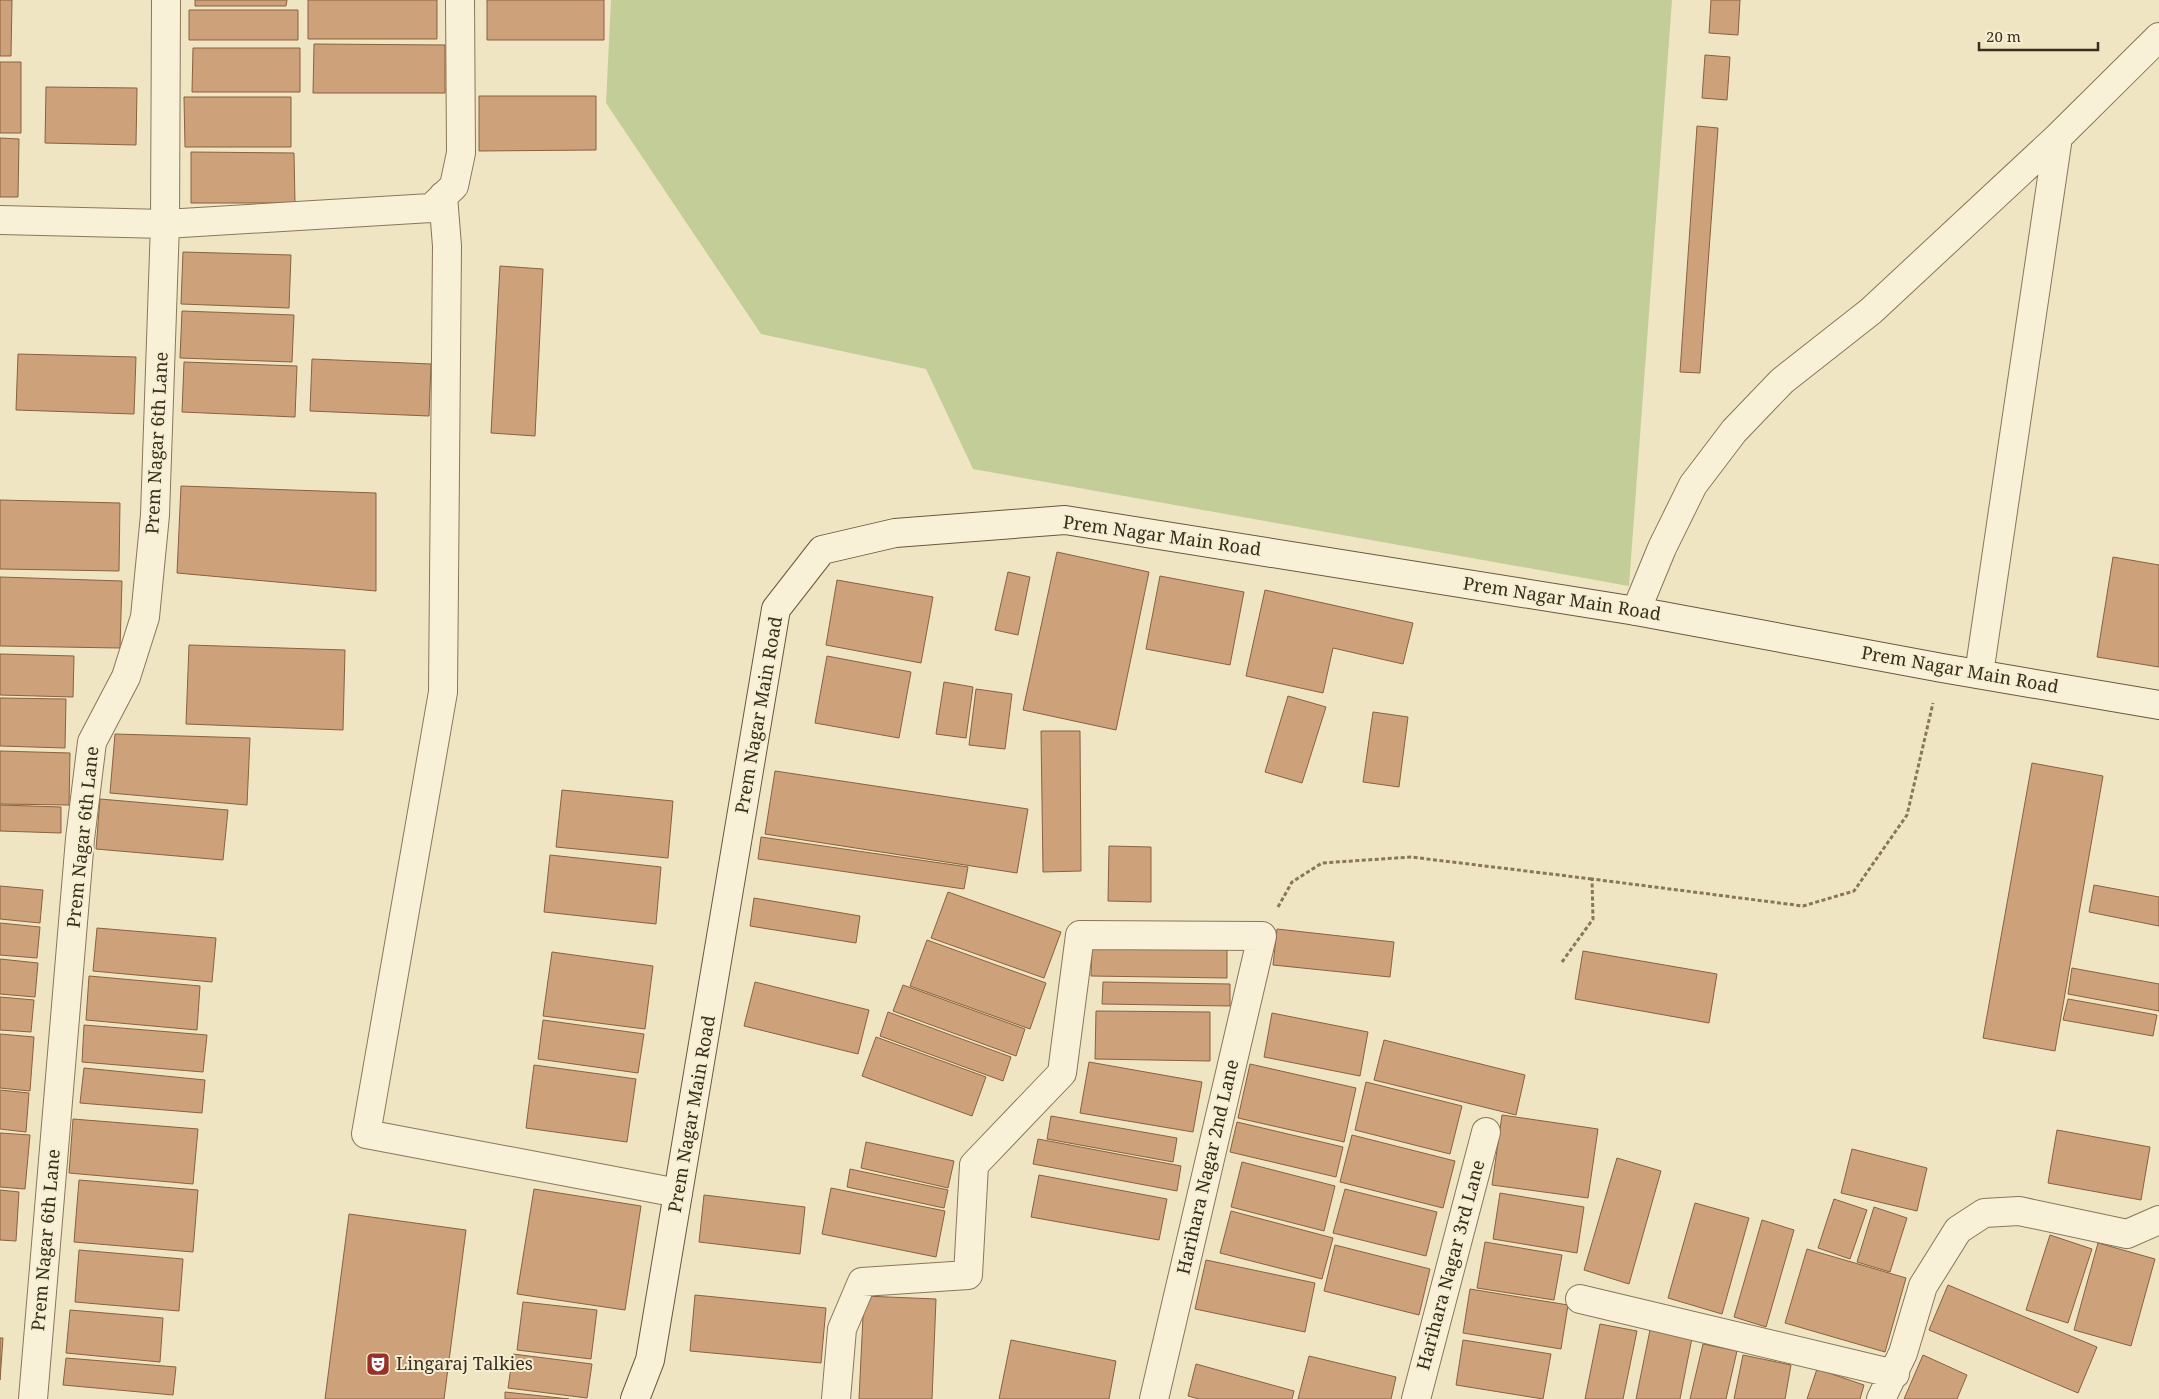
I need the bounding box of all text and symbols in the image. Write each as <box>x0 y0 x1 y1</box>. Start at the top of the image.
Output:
scale bar <box>1979 20 2098 52</box>
text: 20 m <box>1986 26 2021 46</box>
street label: Prem Nagar 6th Lane <box>139 351 173 535</box>
street label: Prem Nagar Main Road <box>1061 509 1263 561</box>
street label: Prem Nagar Main Road <box>1462 571 1663 626</box>
street label: Prem Nagar Main Road <box>729 614 787 815</box>
street label: Prem Nagar Main Road <box>1860 640 2061 698</box>
street label: Prem Nagar 6th Lane <box>61 745 103 929</box>
street label: Prem Nagar Main Road <box>662 1013 720 1214</box>
street label: Harihara Nagar 2nd Lane <box>1171 1057 1243 1277</box>
street label: Prem Nagar 6th Lane <box>25 1148 65 1332</box>
street label: Harihara Nagar 3rd Lane <box>1410 1157 1490 1373</box>
theatre icon: Lingaraj Talkies <box>365 1351 391 1377</box>
place label: Lingaraj Talkies <box>396 1351 533 1375</box>

